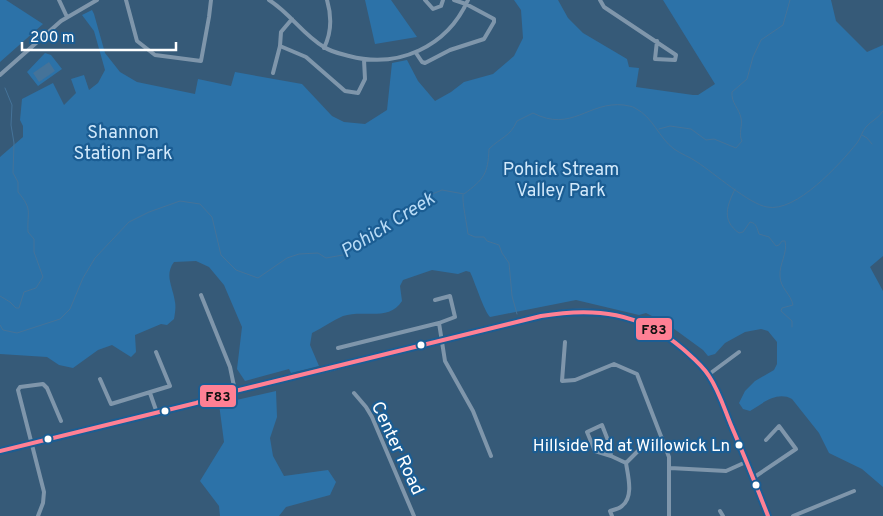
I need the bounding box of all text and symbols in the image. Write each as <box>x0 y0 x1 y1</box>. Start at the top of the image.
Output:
scale bar <box>22 20 176 52</box>
text: 200 m <box>30 29 75 48</box>
park label: Shannon Station Park <box>74 122 172 166</box>
park label: Pohick Stream Valley Park <box>503 159 619 203</box>
water label: Pohick Creek <box>336 187 440 264</box>
line badge: F83 <box>635 317 673 341</box>
text: F83 <box>641 322 667 339</box>
unlabelled marker <box>416 340 426 350</box>
line badge: F83 <box>199 384 237 408</box>
text: F83 <box>205 389 231 406</box>
street label: Center Road <box>365 398 428 499</box>
unlabelled marker <box>160 406 170 416</box>
unlabelled marker <box>43 434 53 444</box>
place label: Hillside Rd at Willowick Ln <box>533 436 730 458</box>
marker: Hillside Rd at Willowick Ln <box>734 440 744 450</box>
unlabelled marker <box>751 480 761 490</box>

